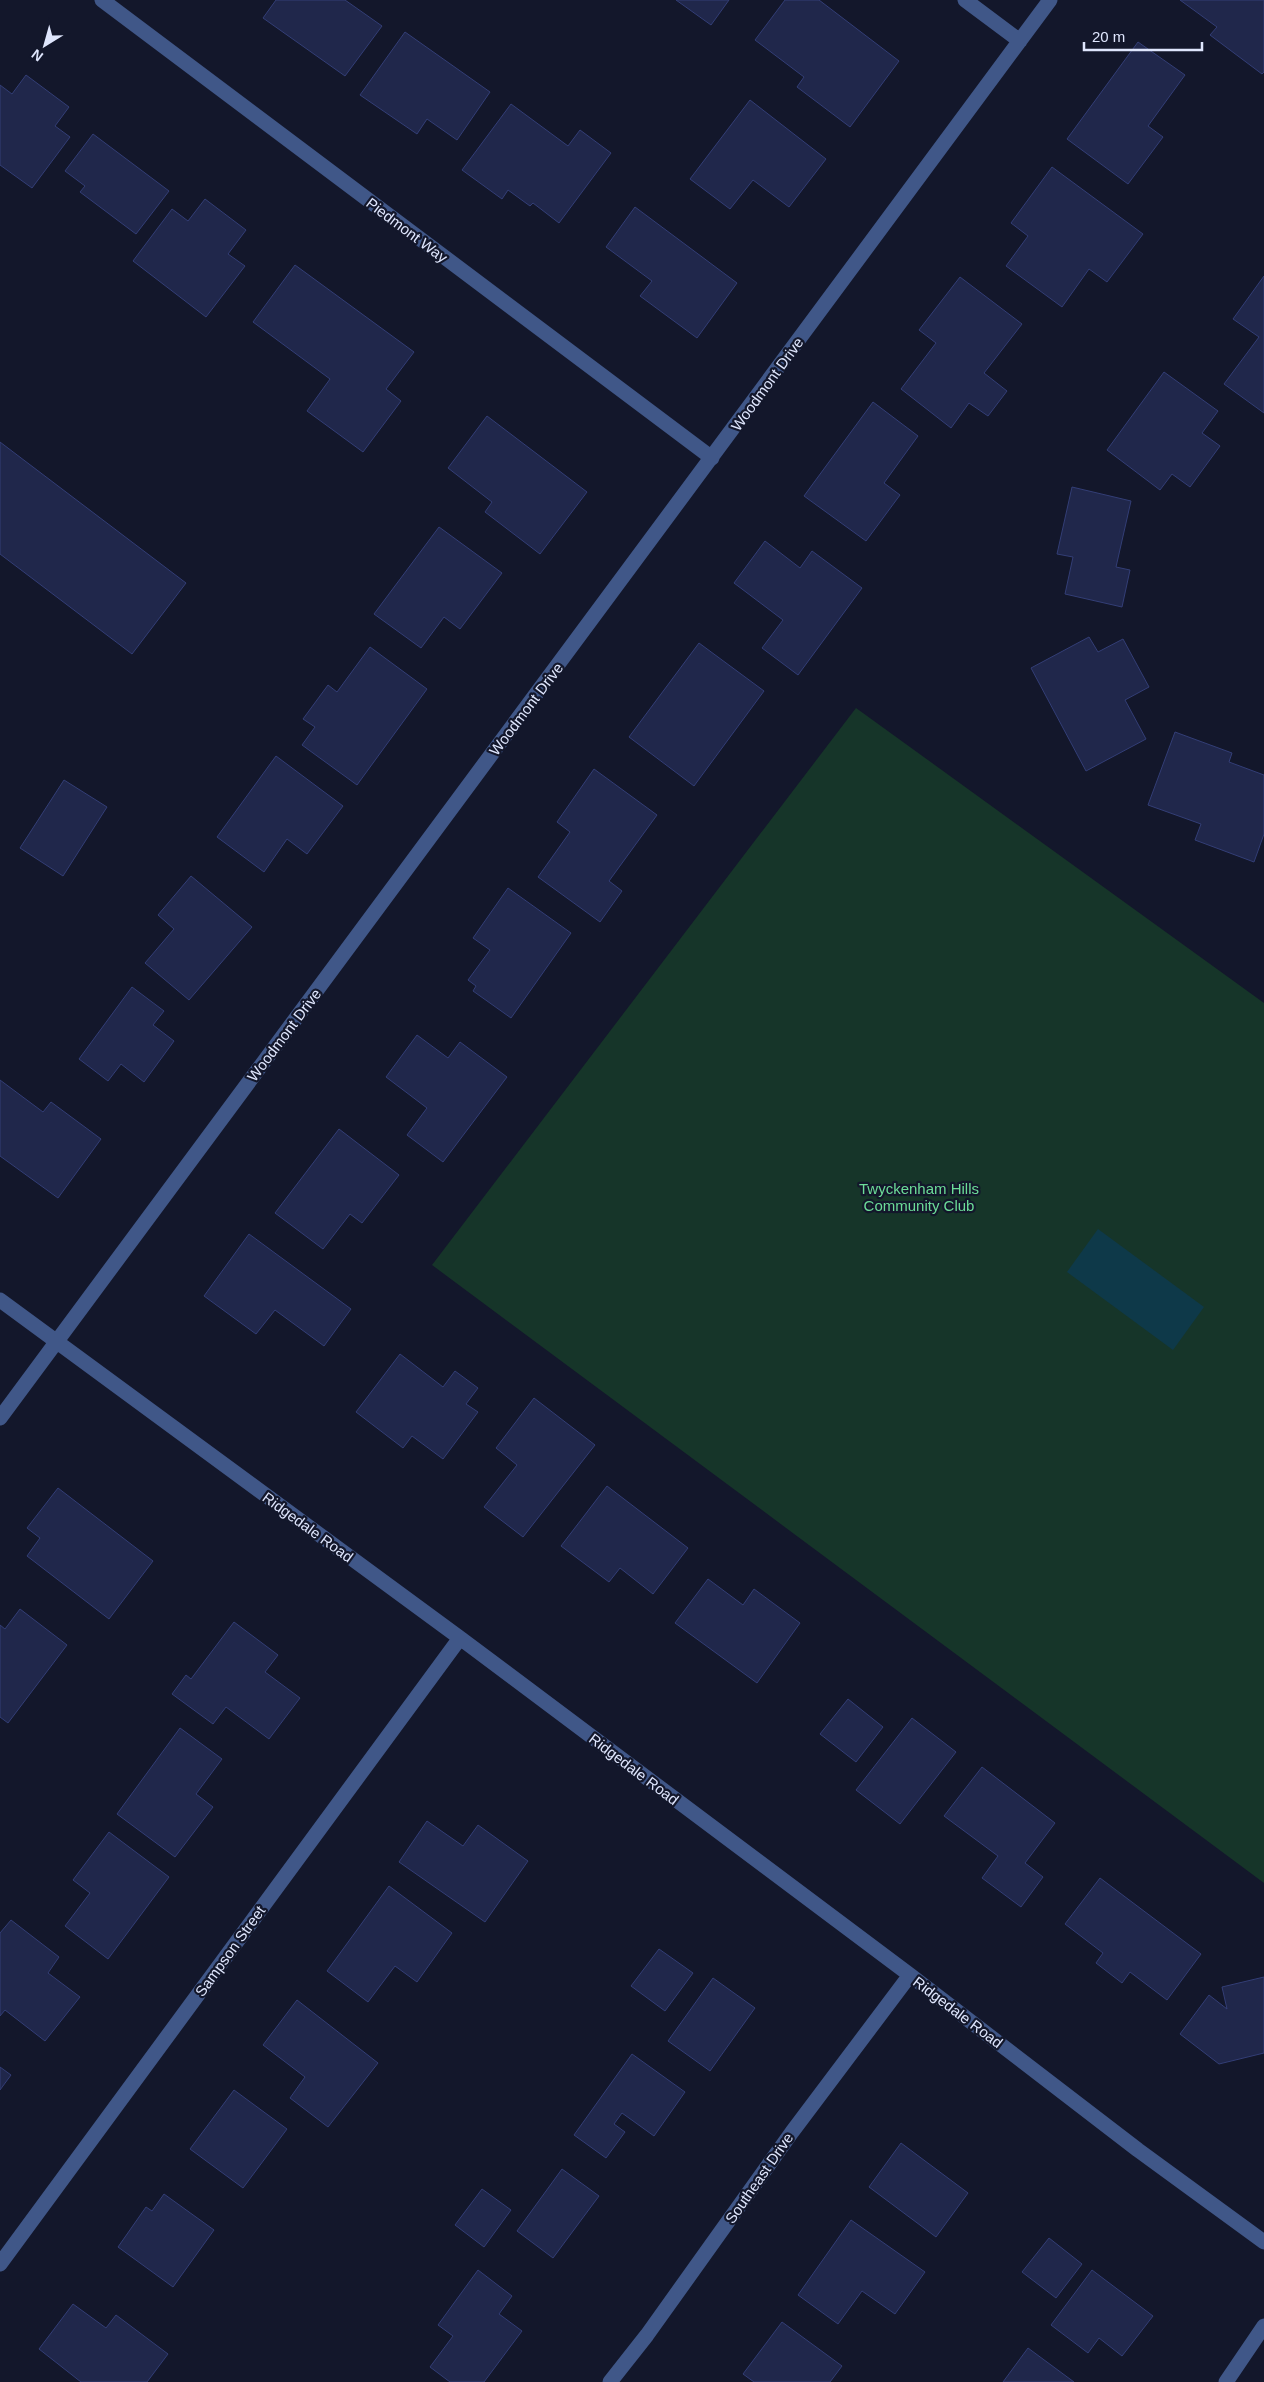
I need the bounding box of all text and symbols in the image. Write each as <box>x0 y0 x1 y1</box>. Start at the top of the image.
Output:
north arrow <box>20 20 70 70</box>
scale bar <box>1084 20 1202 52</box>
text: 20 m <box>1092 28 1125 45</box>
text: N <box>28 46 46 65</box>
street label: Piedmont Way <box>363 194 451 266</box>
street label: Woodmont Drive <box>727 334 807 434</box>
street label: Woodmont Drive <box>486 659 566 759</box>
street label: Woodmont Drive <box>244 985 324 1085</box>
park label: Twyckenham Hills Community Club <box>859 1180 979 1214</box>
street label: Ridgedale Road <box>259 1489 357 1565</box>
street label: Ridgedale Road <box>586 1730 682 1808</box>
street label: Sampson Street <box>192 1902 269 2000</box>
street label: Ridgedale Road <box>910 1973 1006 2051</box>
street label: Southeast Drive <box>721 2129 797 2227</box>

